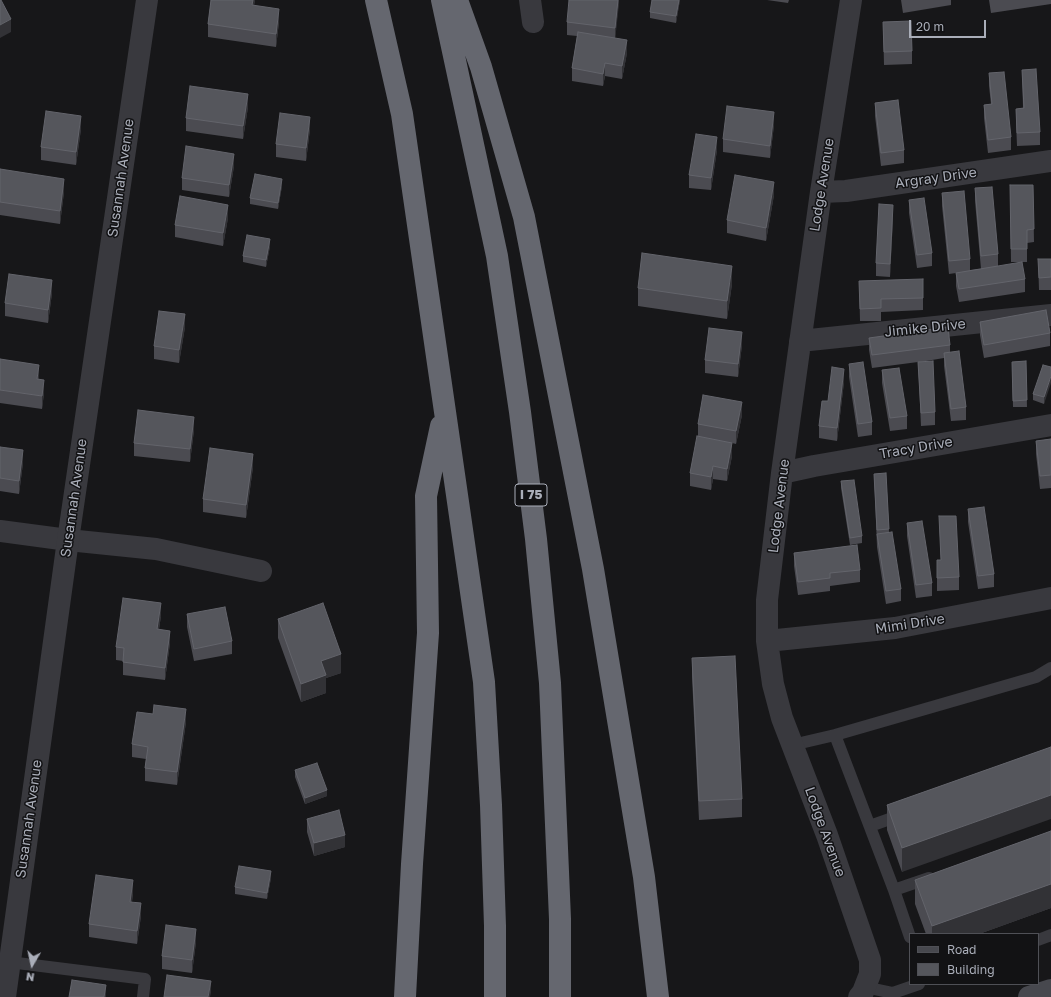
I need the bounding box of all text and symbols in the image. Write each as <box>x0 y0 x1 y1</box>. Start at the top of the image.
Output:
scale bar <box>911 12 988 38</box>
text: 20 m <box>916 19 944 34</box>
street label: Susannah Avenue <box>104 118 138 238</box>
street label: Lodge Avenue <box>806 137 838 233</box>
street label: Argray Drive <box>894 164 978 192</box>
street label: Jimike Drive <box>884 315 966 341</box>
street label: Tracy Drive <box>878 433 954 463</box>
street label: Susannah Avenue <box>57 438 91 558</box>
street label: Lodge Avenue <box>765 458 793 554</box>
road number: I 75 <box>515 484 547 506</box>
street label: Mimi Drive <box>874 610 946 638</box>
street label: Susannah Avenue <box>12 759 46 879</box>
street label: Lodge Avenue <box>801 785 849 879</box>
legend <box>909 933 1039 985</box>
text: Road <box>947 942 976 957</box>
north arrow <box>12 945 52 985</box>
text: Building <box>947 962 995 977</box>
text: N <box>25 970 35 984</box>

